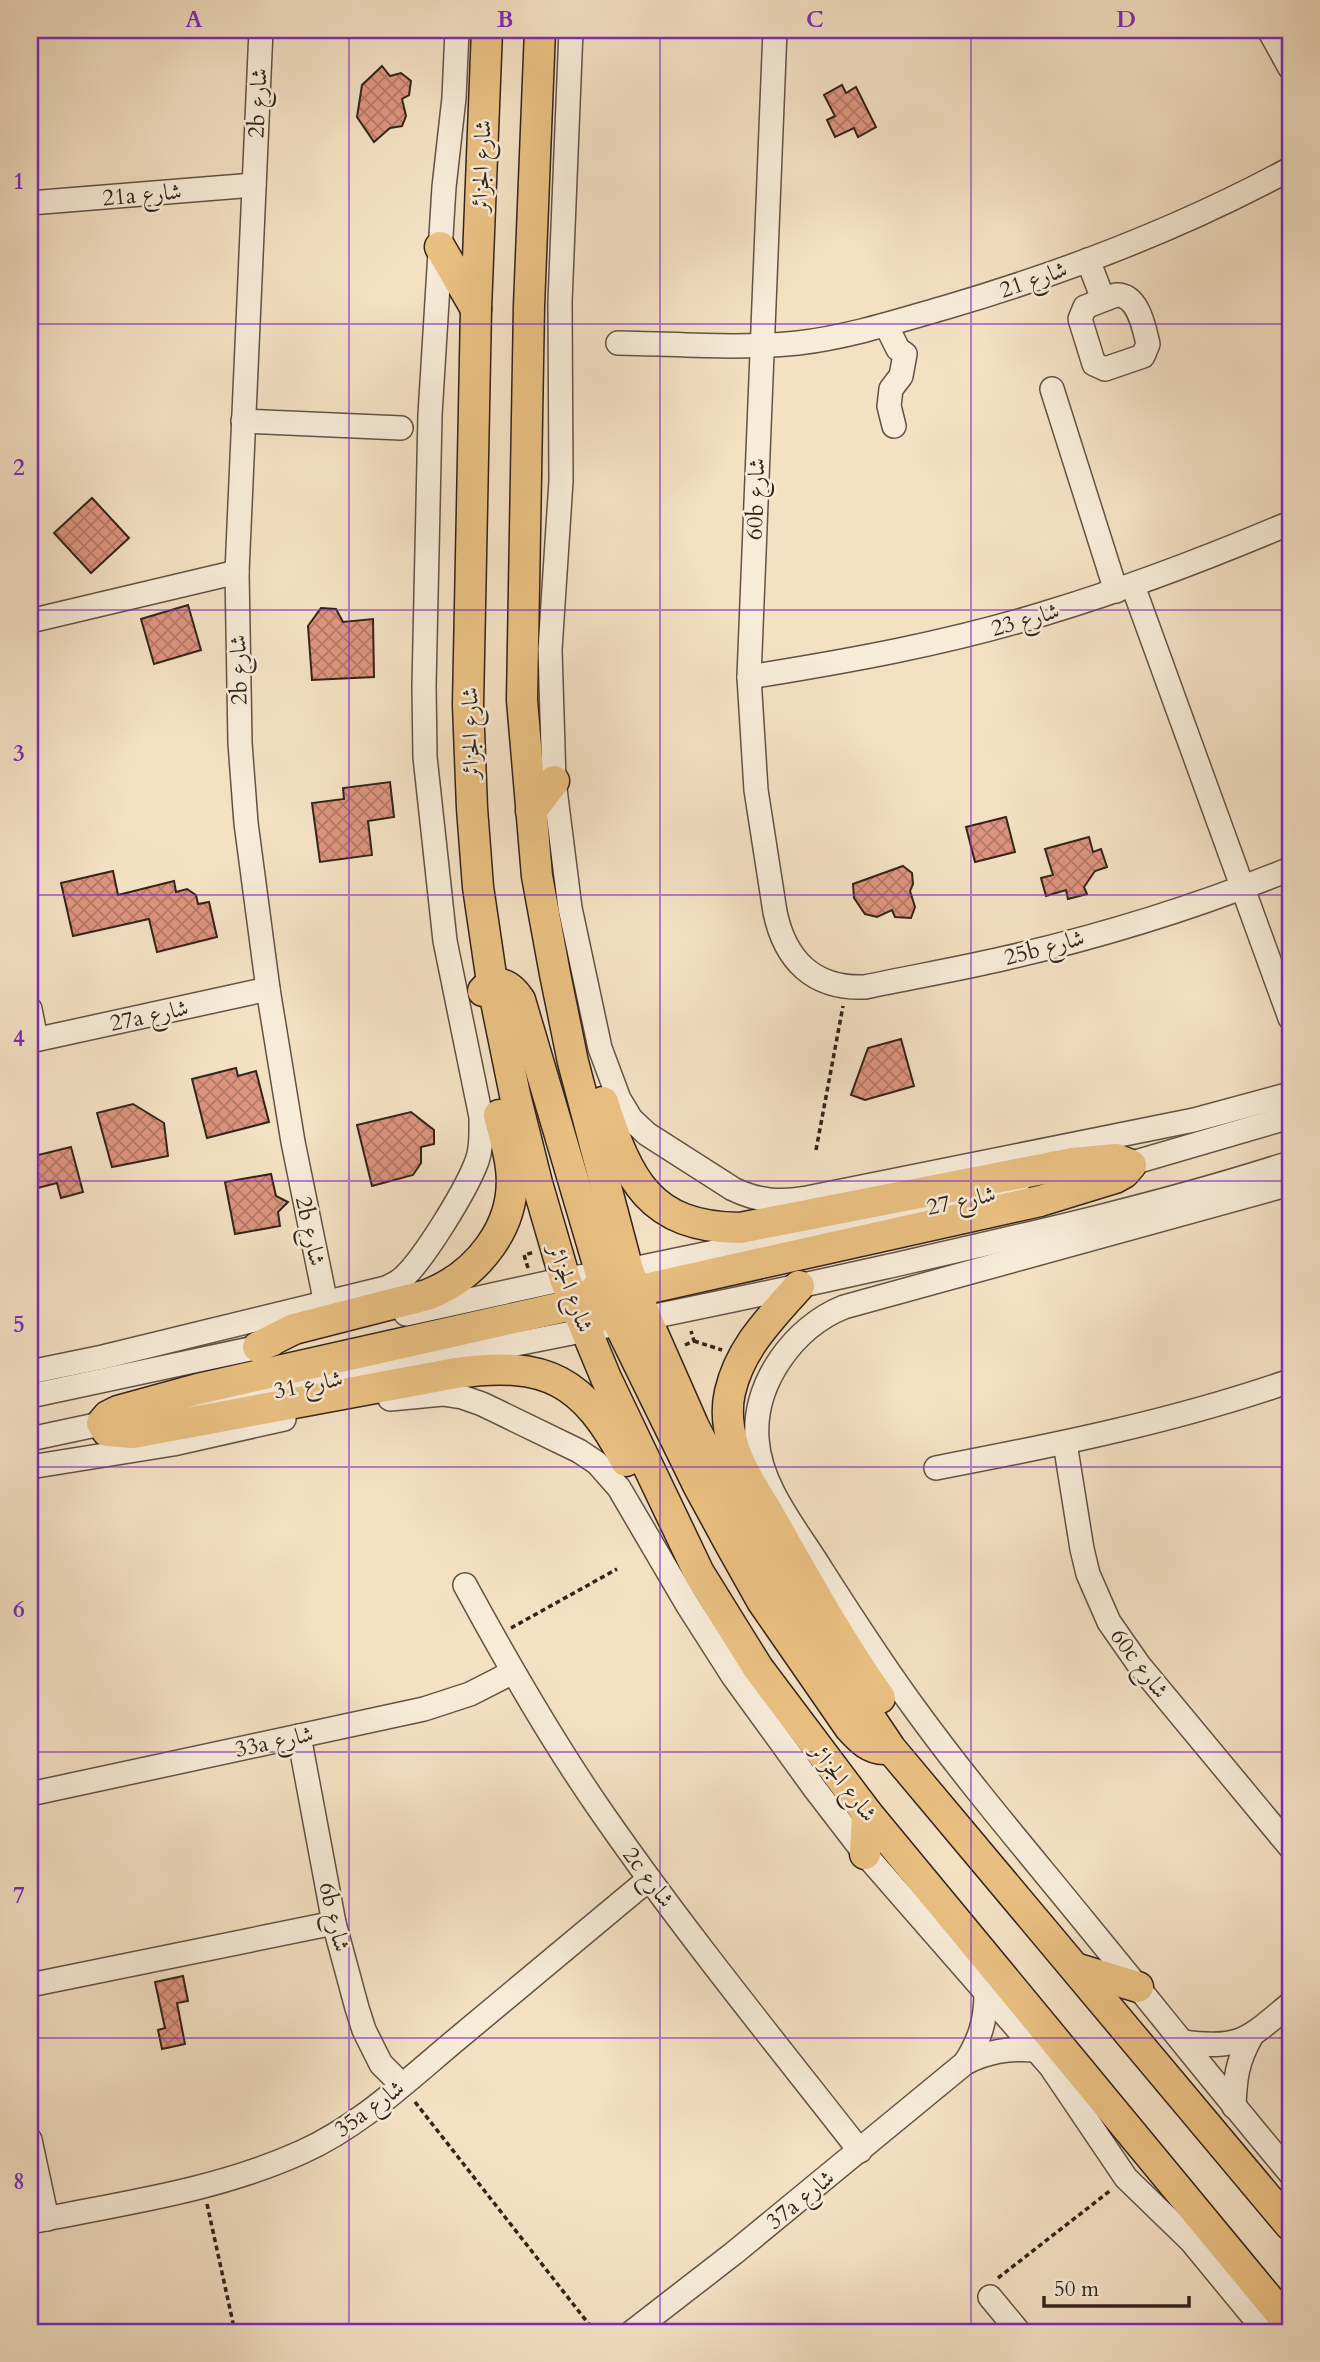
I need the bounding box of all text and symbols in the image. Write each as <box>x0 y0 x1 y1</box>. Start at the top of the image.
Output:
text: A <box>185 4 203 35</box>
text: B <box>497 4 513 35</box>
text: C <box>806 4 824 35</box>
text: D <box>1116 4 1136 35</box>
street label: 2b شارع <box>240 67 279 139</box>
street label: شارع الجزائر <box>464 119 503 215</box>
text: 1 <box>13 166 25 197</box>
street label: 21a شارع <box>101 176 183 217</box>
street label: شارع 21 <box>995 253 1072 309</box>
text: 2 <box>13 452 25 483</box>
street label: 60b شارع <box>739 457 776 541</box>
street label: شارع 23 <box>987 595 1064 648</box>
street label: 2b شارع <box>222 635 259 705</box>
street label: شارع الجزائر <box>454 687 491 781</box>
text: 3 <box>13 738 25 769</box>
street label: 25b شارع <box>1000 922 1089 977</box>
street label: 27a شارع <box>107 992 192 1043</box>
text: 4 <box>13 1023 25 1054</box>
street label: شارع 27 <box>924 1178 999 1227</box>
street label: 2b شارع <box>284 1194 333 1270</box>
street label: شارع الجزائر <box>536 1238 601 1338</box>
text: 5 <box>13 1309 25 1340</box>
street label: شارع 31 <box>271 1363 346 1410</box>
text: 6 <box>13 1594 25 1625</box>
street label: 60c شارع <box>1100 1622 1176 1707</box>
street label: 33a شارع <box>232 1718 317 1769</box>
street label: شارع الجزائر <box>799 1735 884 1831</box>
street label: 2c شارع <box>612 1841 682 1916</box>
street label: 6b شارع <box>308 1879 358 1956</box>
text: 7 <box>13 1880 25 1911</box>
street label: 35a شارع <box>328 2072 413 2148</box>
street label: 37a شارع <box>760 2162 844 2240</box>
text: 8 <box>13 2166 25 2197</box>
scale bar <box>1044 2264 1189 2308</box>
text: 50 m <box>1054 2275 1099 2304</box>

